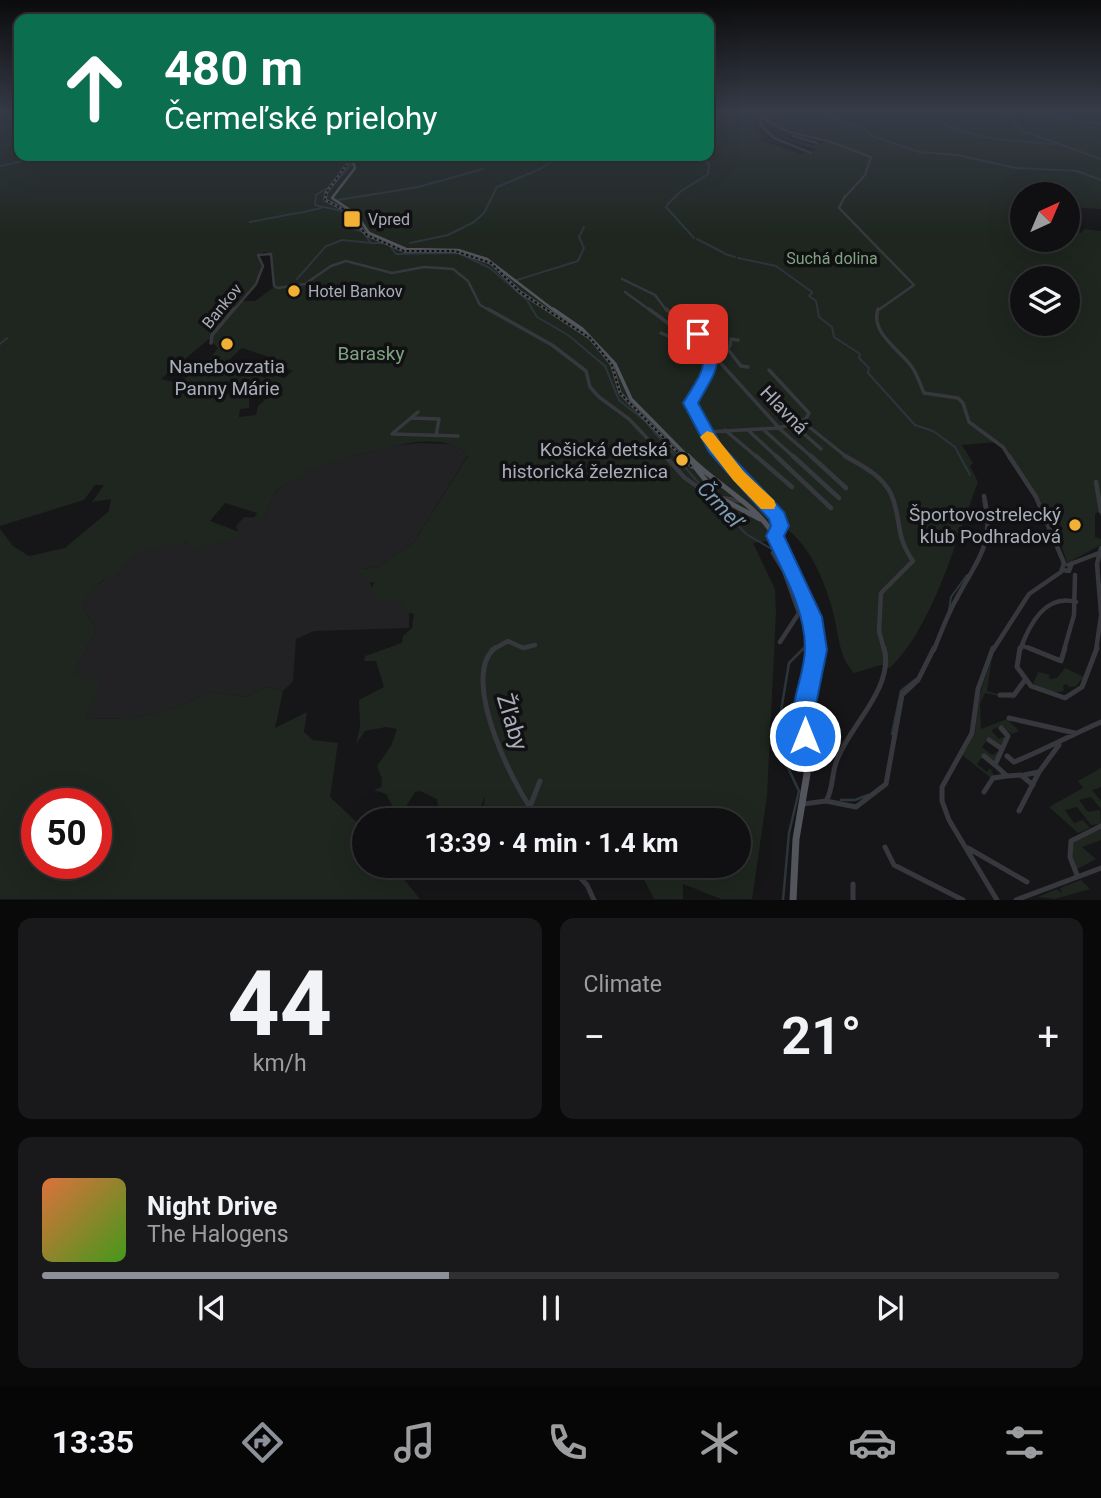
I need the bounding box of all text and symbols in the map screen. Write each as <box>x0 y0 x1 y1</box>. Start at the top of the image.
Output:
text: 480 m <box>164 40 303 97</box>
icon: ahead <box>49 42 140 133</box>
text: Čermeľské prielohy <box>164 99 437 137</box>
north arrow <box>1010 182 1080 252</box>
map controls <box>1010 182 1080 336</box>
marker: Vpred <box>342 209 362 229</box>
place label: Vpred <box>368 210 410 229</box>
park label: Suchá dolina <box>786 249 878 268</box>
button: layers <box>1010 266 1080 336</box>
street label: Bankov <box>198 279 246 332</box>
place label: Hotel Bankov <box>308 282 403 301</box>
marker: Hotel Bankov <box>286 283 302 299</box>
pin <box>668 304 728 364</box>
icon: arrive <box>679 315 717 353</box>
marker: Nanebovzatia Panny Márie <box>219 336 235 352</box>
park label: Barasky <box>337 342 405 365</box>
place label: Nanebovzatia Panny Márie <box>169 355 285 400</box>
street label: Hlavná <box>755 381 813 439</box>
place label: Košická detská historická železnica <box>502 438 668 483</box>
marker: Košická detská historická železnica <box>674 452 690 468</box>
water label: Črmeľ <box>692 477 749 535</box>
place label: Športovostrelecký klub Podhradová <box>909 503 1061 548</box>
marker: Športovostrelecký klub Podhradová <box>1067 517 1083 533</box>
street label: Žľaby <box>491 690 534 753</box>
position arrow <box>768 699 842 773</box>
speed limit sign: 50 <box>21 788 112 879</box>
text: 13:39 · 4 min · 1.4 km <box>424 828 679 858</box>
text: 44 <box>228 951 332 1057</box>
text: Climate <box>584 971 662 998</box>
text: 21° <box>781 1006 861 1067</box>
text: − <box>584 1015 605 1059</box>
text: + <box>1037 1015 1059 1059</box>
text: km/h <box>253 1050 307 1077</box>
text: Night Drive <box>147 1191 277 1221</box>
text: The Halogens <box>147 1221 289 1248</box>
icon: previous <box>193 1289 231 1327</box>
icon: pause <box>532 1289 570 1327</box>
icon: next <box>871 1289 909 1327</box>
icon: directions <box>238 1418 287 1467</box>
icon: music <box>390 1418 439 1467</box>
icon: phone <box>543 1418 592 1467</box>
icon: climate <box>695 1418 744 1467</box>
icon: car <box>848 1418 897 1467</box>
icon: filters <box>1000 1418 1049 1467</box>
text: 13:35 <box>52 1423 134 1461</box>

